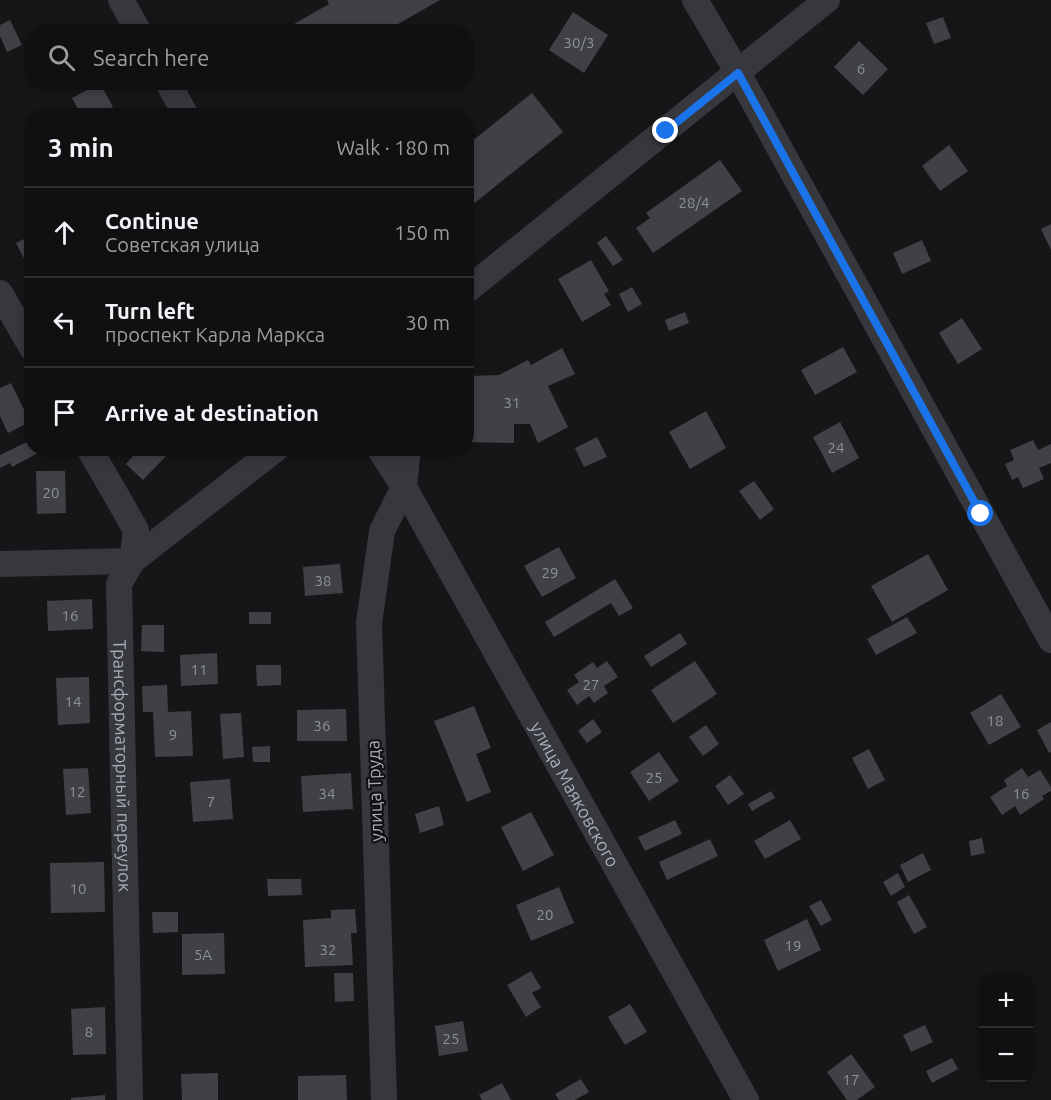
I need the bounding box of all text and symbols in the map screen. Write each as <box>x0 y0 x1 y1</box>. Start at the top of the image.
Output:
search box <box>24 24 474 90</box>
house number: 30/3 <box>564 34 594 51</box>
icon: search <box>45 41 78 74</box>
text: Search here <box>93 45 209 70</box>
house number: 6 <box>857 60 865 77</box>
route end <box>652 117 678 143</box>
text: 3 min <box>48 133 114 162</box>
text: Walk · 180 m <box>337 136 450 159</box>
house number: 28/4 <box>679 194 709 211</box>
text: Continue <box>105 208 199 233</box>
icon: ahead <box>48 216 81 249</box>
text: 150 m <box>394 221 450 244</box>
text: Советская улица <box>105 233 260 256</box>
text: Turn left <box>105 298 195 323</box>
icon: left <box>48 306 81 339</box>
text: 30 m <box>406 311 450 334</box>
text: проспект Карла Маркса <box>105 323 325 346</box>
house number: 31 <box>504 394 520 411</box>
icon: arrive <box>48 396 81 429</box>
text: Arrive at destination <box>105 400 319 425</box>
house number: 24 <box>828 439 844 456</box>
house number: 20 <box>43 484 59 501</box>
route start <box>967 500 993 526</box>
house number: 29 <box>542 564 558 581</box>
house number: 38 <box>315 572 331 589</box>
house number: 16 <box>62 607 78 624</box>
street label: Трансформаторный переулок <box>110 639 136 892</box>
house number: 11 <box>191 661 207 678</box>
house number: 27 <box>583 676 599 693</box>
house number: 14 <box>65 693 81 710</box>
house number: 18 <box>987 712 1003 729</box>
house number: 36 <box>314 717 330 734</box>
street label: улица Маяковского <box>527 718 624 870</box>
house number: 9 <box>169 726 177 743</box>
street label: улица Труда <box>362 740 386 842</box>
house number: 25 <box>646 769 662 786</box>
house number: 12 <box>69 783 85 800</box>
house number: 34 <box>319 785 335 802</box>
house number: 16 <box>1013 785 1029 802</box>
house number: 7 <box>207 793 215 810</box>
house number: 10 <box>70 880 86 897</box>
house number: 20 <box>537 906 553 923</box>
house number: 19 <box>785 937 801 954</box>
house number: 32 <box>320 941 336 958</box>
house number: 5А <box>194 946 212 963</box>
map controls <box>979 974 1033 1082</box>
button: + <box>979 974 1033 1028</box>
house number: 8 <box>85 1023 93 1040</box>
button: − <box>979 1028 1033 1082</box>
house number: 25 <box>443 1030 459 1047</box>
house number: 17 <box>843 1071 859 1088</box>

